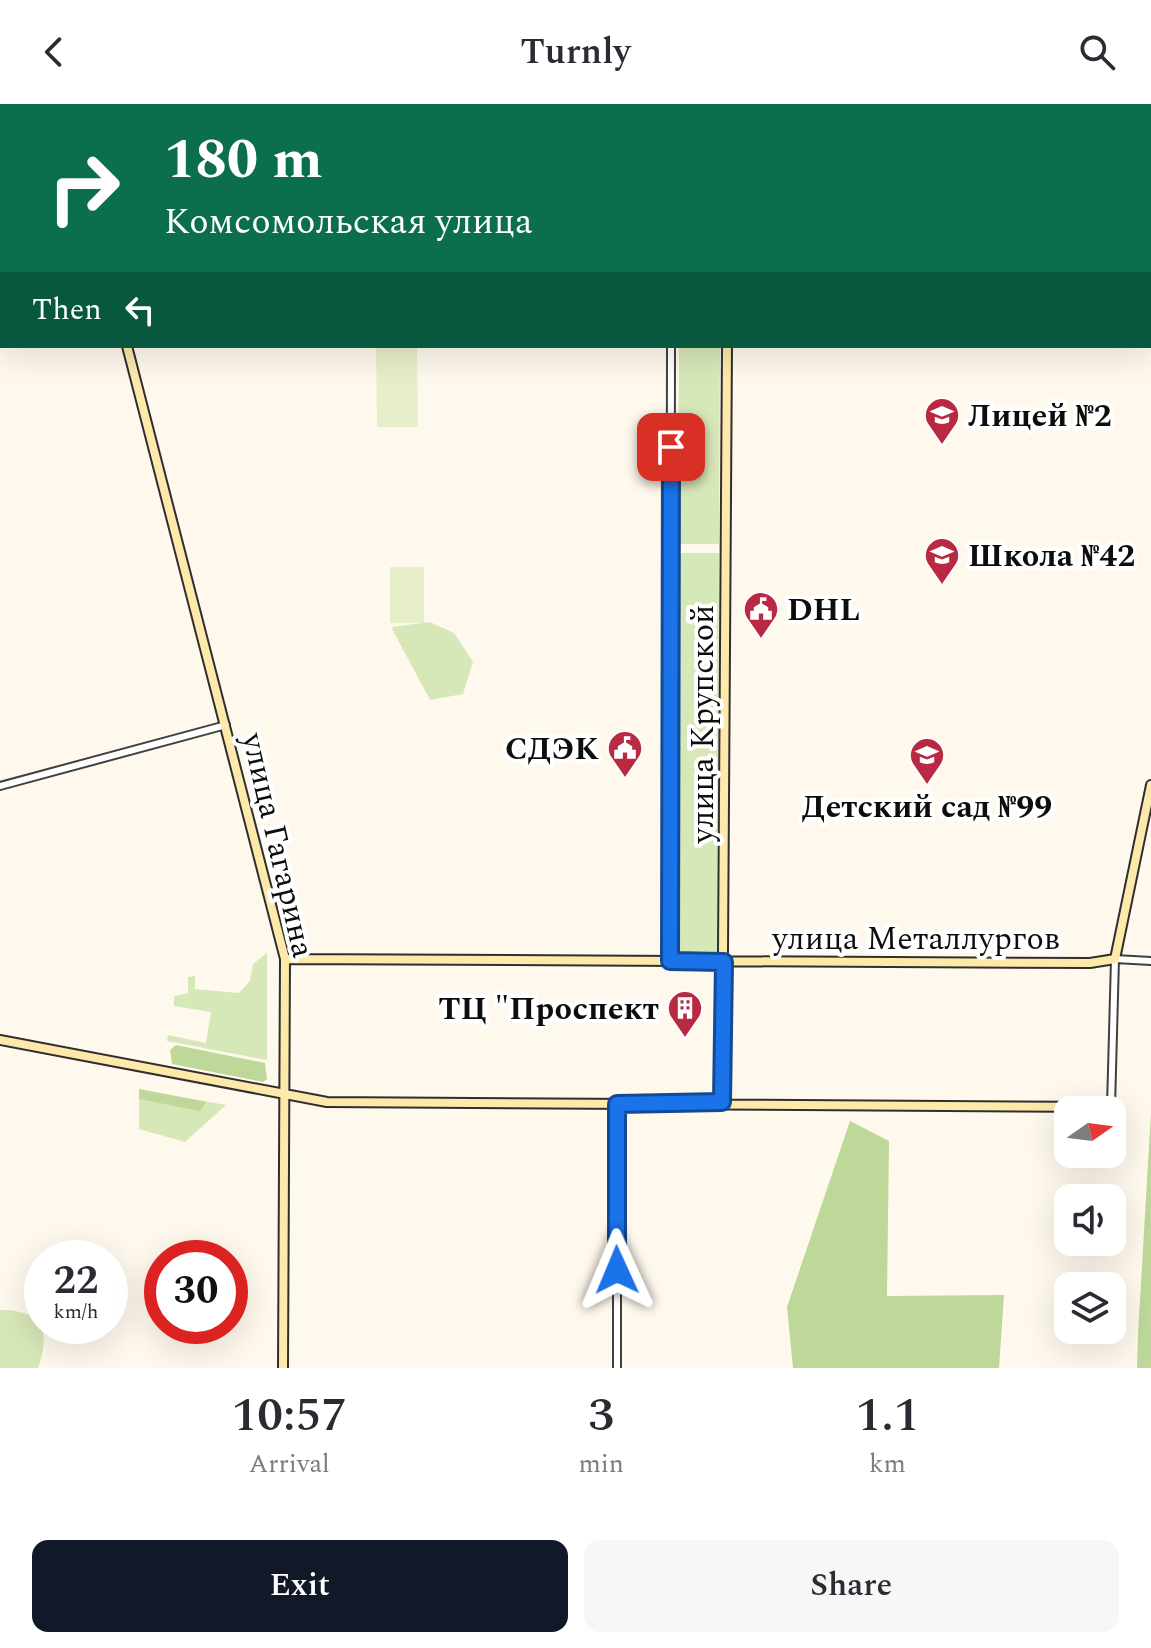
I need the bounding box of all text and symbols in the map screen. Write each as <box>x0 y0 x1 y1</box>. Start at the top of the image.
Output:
text: Turnly <box>520 25 631 80</box>
icon: back <box>32 30 76 74</box>
icon: search <box>1075 30 1119 74</box>
text: 180 m <box>164 118 323 203</box>
icon: right <box>32 136 136 240</box>
text: Комсомольская улица <box>164 195 533 250</box>
text: Then <box>32 287 102 333</box>
icon: left <box>118 288 162 332</box>
place label: Лицей №2 <box>968 392 1112 441</box>
school or university icon: Лицей №2 <box>923 396 961 446</box>
pin <box>637 413 705 481</box>
icon: arrive <box>649 425 693 469</box>
place label: Школа №42 <box>968 532 1135 581</box>
school or university icon: Школа №42 <box>923 536 961 586</box>
place label: DHL <box>787 586 860 635</box>
public building icon: DHL <box>742 590 780 640</box>
street label: улица Крупской <box>679 605 728 844</box>
place label: СДЭК <box>505 725 599 774</box>
street label: улица Гагарина <box>228 727 327 963</box>
public building icon: СДЭК <box>606 729 644 779</box>
school or university icon: Детский сад №99 <box>908 736 946 786</box>
place label: Детский сад №99 <box>802 783 1052 832</box>
street label: улица Металлургов <box>771 915 1060 964</box>
place label: ТЦ "Проспект <box>438 985 659 1034</box>
building icon: ТЦ "Проспект <box>666 989 704 1039</box>
north arrow <box>1054 1096 1126 1168</box>
map controls <box>1054 1096 1126 1344</box>
button: sound <box>1054 1184 1126 1256</box>
position arrow <box>575 1228 659 1312</box>
speed limit sign: 30 <box>144 1240 248 1344</box>
text: 22 <box>54 1251 98 1312</box>
button: layers <box>1054 1272 1126 1344</box>
text: km/h <box>54 1297 99 1327</box>
text: 10:57 <box>232 1379 347 1452</box>
text: 3 <box>588 1379 614 1452</box>
text: 1.1 <box>855 1379 919 1452</box>
text: Arrival <box>249 1444 330 1484</box>
text: min <box>578 1444 624 1484</box>
text: km <box>869 1444 906 1484</box>
button: Exit <box>32 1540 568 1632</box>
button: Share <box>584 1540 1119 1632</box>

